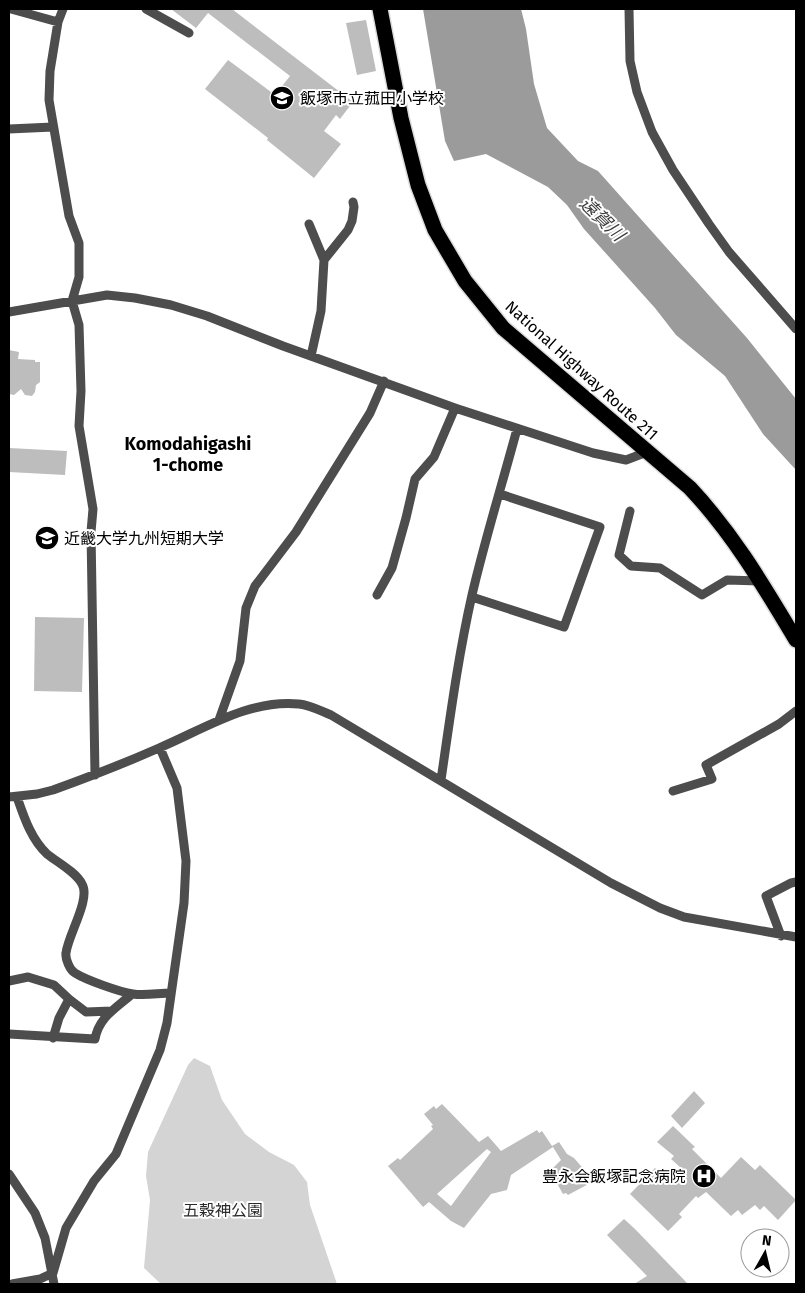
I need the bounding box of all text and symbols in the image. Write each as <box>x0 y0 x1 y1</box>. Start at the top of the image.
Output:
school or university icon: 飯塚市立菰田小学校 <box>269 85 295 111</box>
place label: 飯塚市立菰田小学校 <box>300 89 444 108</box>
water label: 遠賀川 <box>575 192 631 247</box>
street label: National Highway Route 211 <box>501 297 662 444</box>
district label: Komodahigashi 1-chome <box>125 433 251 476</box>
school or university icon: 近畿大学九州短期大学 <box>34 525 60 551</box>
place label: 近畿大学九州短期大学 <box>64 529 224 548</box>
hospital icon: 豊永会飯塚記念病院 <box>691 1163 717 1189</box>
place label: 豊永会飯塚記念病院 <box>542 1167 686 1186</box>
park label: 五穀神公園 <box>183 1201 263 1220</box>
north arrow <box>740 1228 790 1278</box>
text: N <box>761 1232 773 1250</box>

